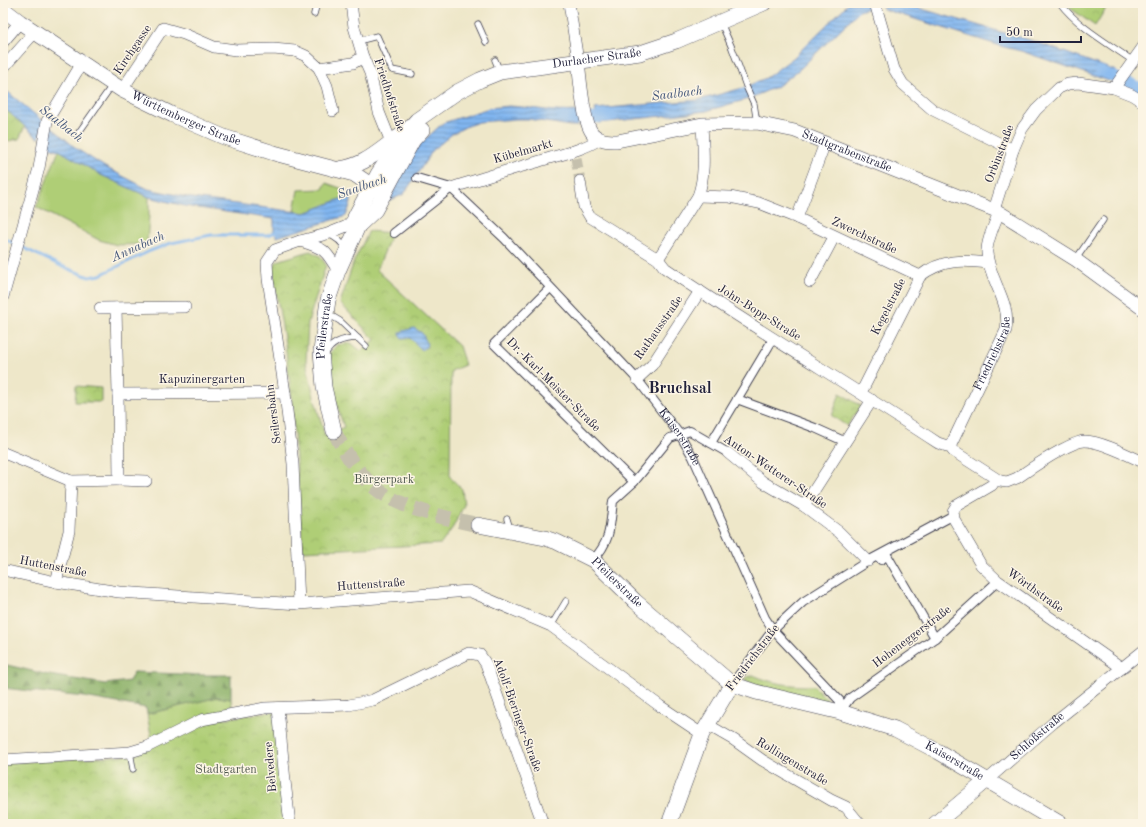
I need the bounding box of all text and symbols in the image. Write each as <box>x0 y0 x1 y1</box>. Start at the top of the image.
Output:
scale bar <box>1000 18 1081 44</box>
street label: Kirchgasse <box>112 22 154 77</box>
text: 50 m <box>1006 26 1033 39</box>
street label: Durlacher Straße <box>551 47 643 71</box>
street label: Friedhofstraße <box>371 57 407 134</box>
water label: Saalbach <box>651 84 704 104</box>
street label: Württemberger Straße <box>129 89 243 148</box>
water label: Saalbach <box>37 103 85 145</box>
street label: Orbinstraße <box>983 123 1017 185</box>
street label: Stadtgrabenstraße <box>800 128 894 175</box>
street label: Kübelmarkt <box>492 138 554 166</box>
water label: Saalbach <box>336 172 389 201</box>
street label: Zwerchstraße <box>829 216 899 257</box>
water label: Annabach <box>109 229 167 265</box>
street label: Kegelstraße <box>870 276 909 337</box>
street label: John-Bopp-Straße <box>715 283 803 344</box>
street label: Pfeilerstraße <box>315 291 336 360</box>
street label: Rathausstraße <box>633 294 686 362</box>
street label: Friedrichstraße <box>972 316 1013 393</box>
street label: Dr.-Karl-Meister-Straße <box>504 336 603 435</box>
street label: Kapuzinergarten <box>159 374 246 386</box>
district label: Bruchsal <box>648 381 712 397</box>
street label: Seilersbahn <box>264 383 284 445</box>
street label: Kaiserstraße <box>656 406 702 468</box>
street label: Anton-Wetterer-Straße <box>721 433 829 511</box>
park label: Bürgerpark <box>354 474 414 486</box>
street label: Huttenstraße <box>18 555 88 580</box>
street label: Pfeilerstraße <box>588 555 645 611</box>
street label: Wörthstraße <box>1005 567 1066 616</box>
street label: Huttenstraße <box>336 577 406 593</box>
street label: Hoheneggerstraße <box>870 603 954 670</box>
street label: Friedrichstraße <box>724 622 782 694</box>
street label: Adolf-Bieringer-Straße <box>491 656 543 774</box>
street label: Schloßstraße <box>1008 710 1067 763</box>
street label: Rollingenstraße <box>754 736 830 788</box>
street label: Kaiserstraße <box>923 740 986 783</box>
street label: Belvedere <box>263 741 279 793</box>
park label: Stadtgarten <box>195 764 257 776</box>

